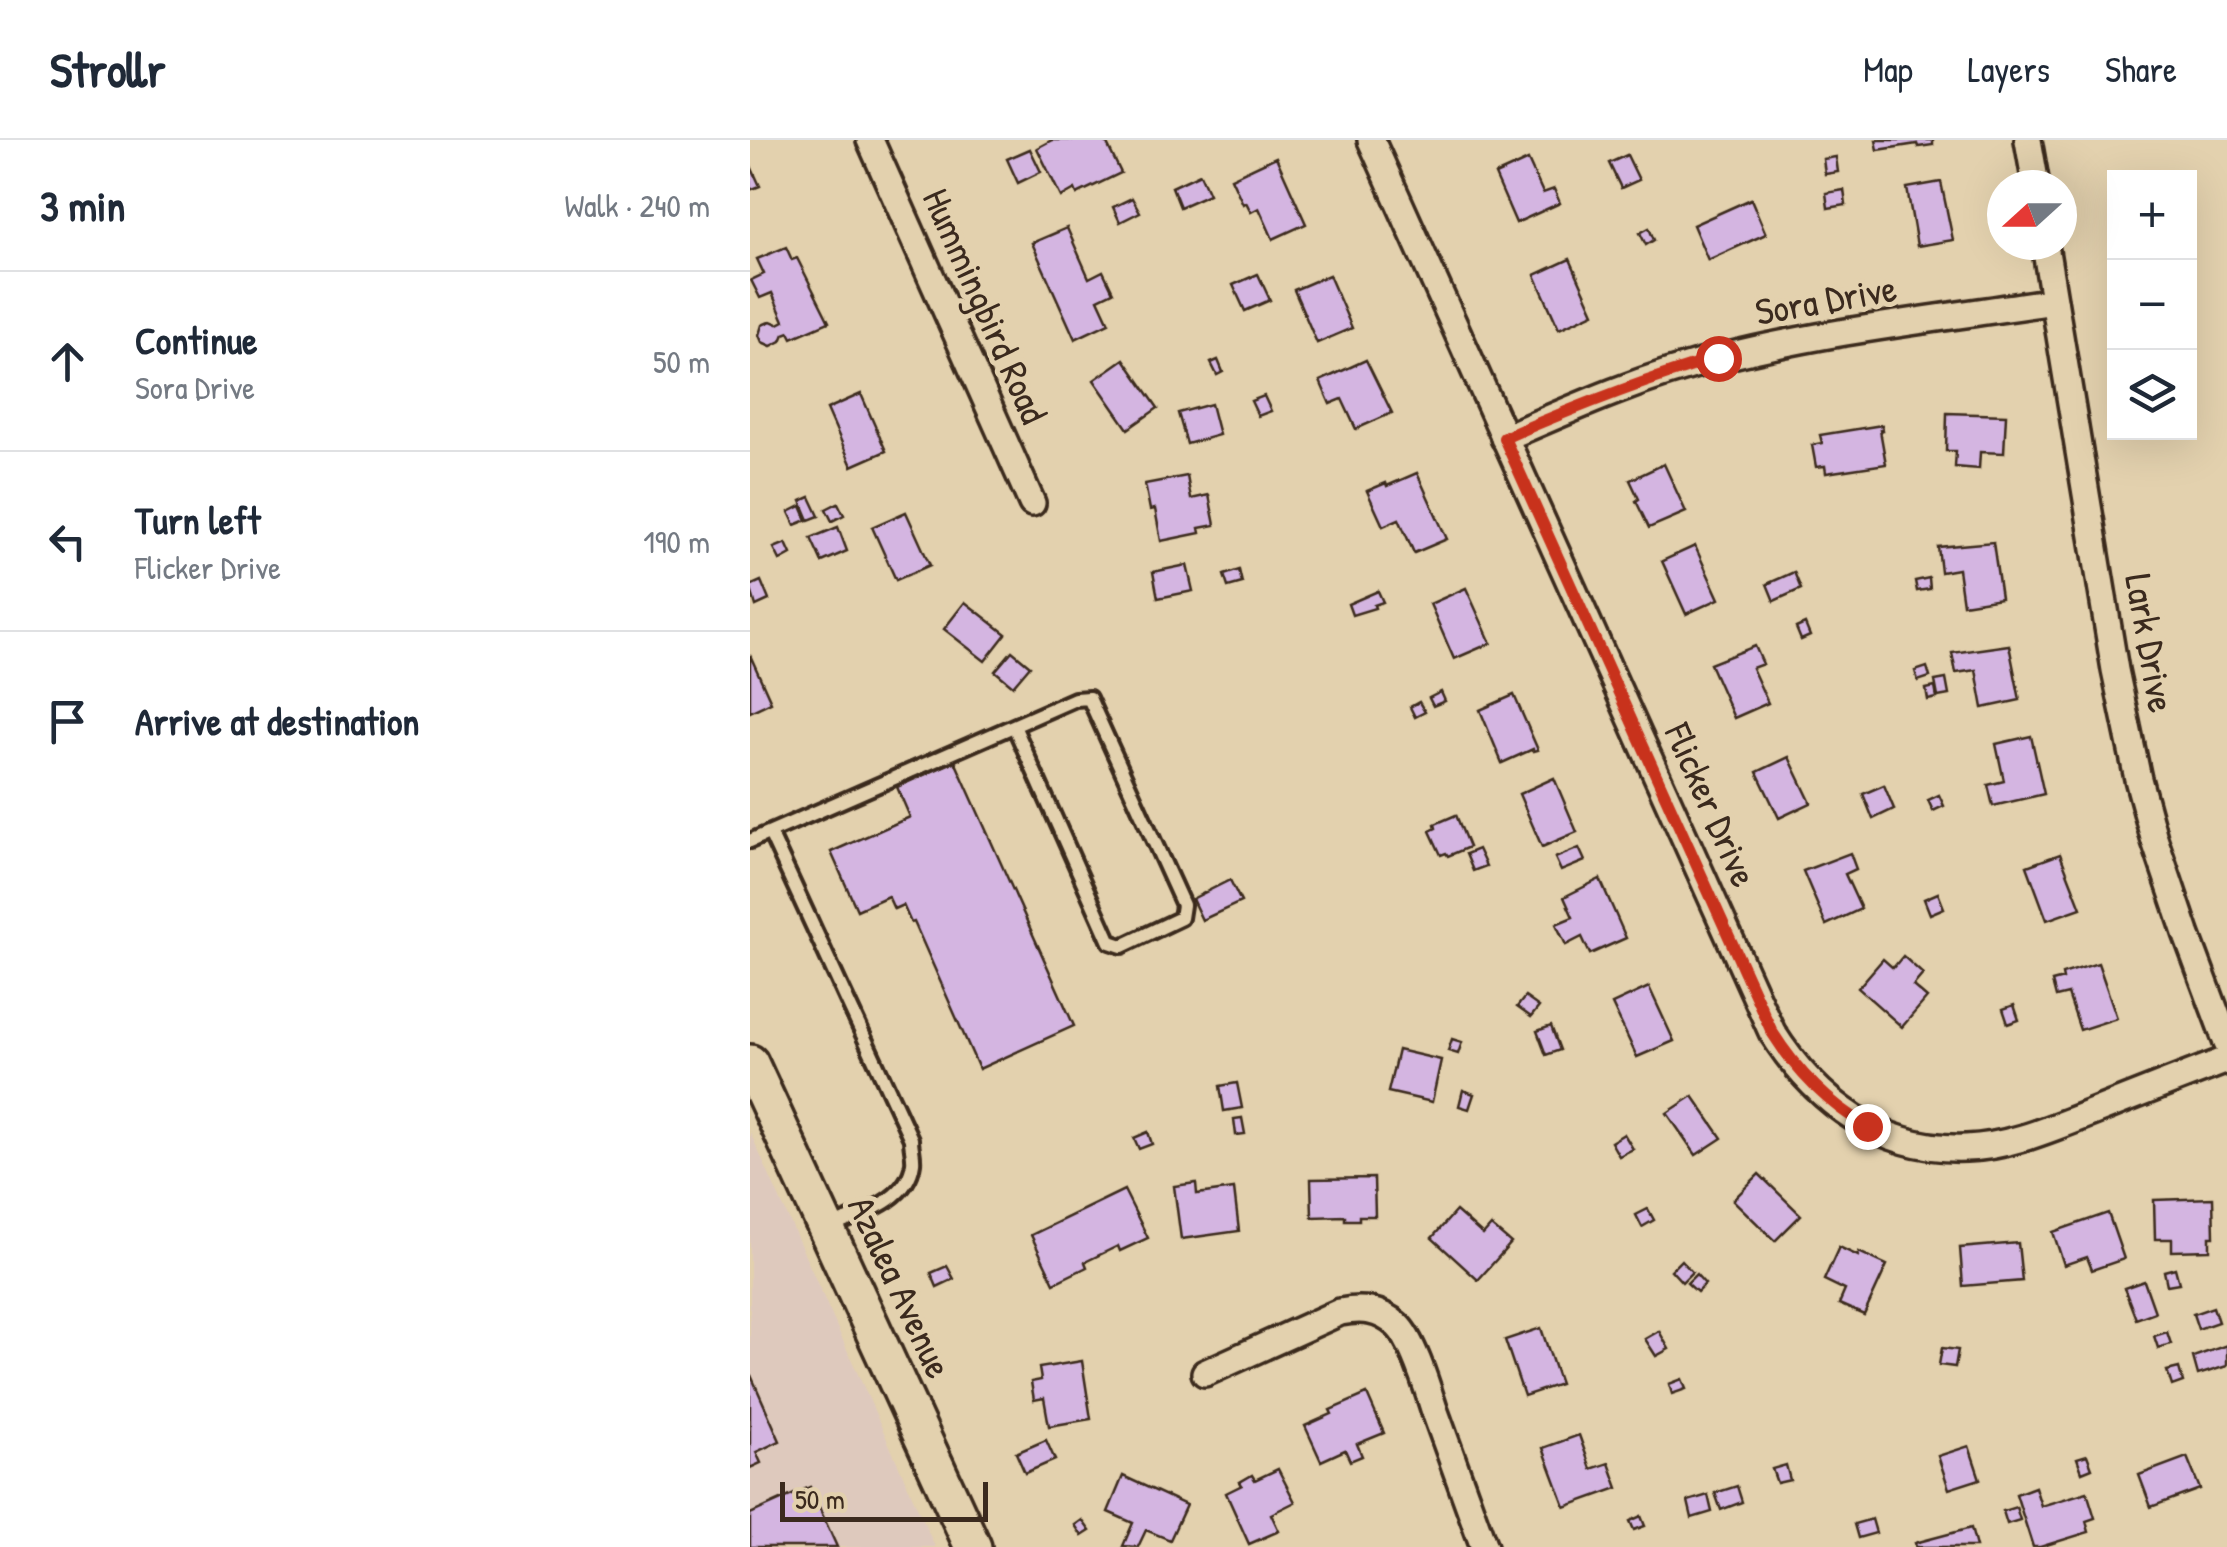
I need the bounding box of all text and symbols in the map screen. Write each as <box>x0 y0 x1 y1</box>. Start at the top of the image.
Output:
text: Strollr <box>50 37 166 102</box>
text: Map <box>1863 46 1913 93</box>
text: Layers <box>1968 46 2050 93</box>
text: Share <box>2105 46 2177 93</box>
north arrow <box>1987 170 2077 260</box>
map controls <box>2107 170 2197 440</box>
button: + <box>2107 170 2197 260</box>
text: 3 min <box>40 177 125 234</box>
street label: Hummingbird Road <box>911 180 1061 431</box>
text: Walk · 240 m <box>564 184 710 227</box>
button: − <box>2107 260 2197 350</box>
street label: Sora Drive <box>1751 261 1901 337</box>
text: Continue <box>135 314 257 366</box>
icon: ahead <box>40 334 95 389</box>
route start <box>1696 336 1742 382</box>
text: 50 m <box>653 340 710 383</box>
button: layers <box>2107 350 2197 440</box>
text: Sora Drive <box>135 366 255 409</box>
text: Turn left <box>135 494 260 546</box>
icon: left <box>40 514 95 569</box>
text: 190 m <box>643 520 710 563</box>
text: Flicker Drive <box>135 546 281 589</box>
street label: Lark Drive <box>2113 570 2189 716</box>
icon: arrive <box>40 694 95 749</box>
text: Arrive at destination <box>135 695 419 747</box>
street label: Flicker Drive <box>1652 714 1771 894</box>
route end <box>1845 1104 1891 1150</box>
street label: Azalea Avenue <box>836 1187 966 1386</box>
scale bar <box>780 1477 988 1522</box>
text: 50 m <box>795 1480 845 1518</box>

